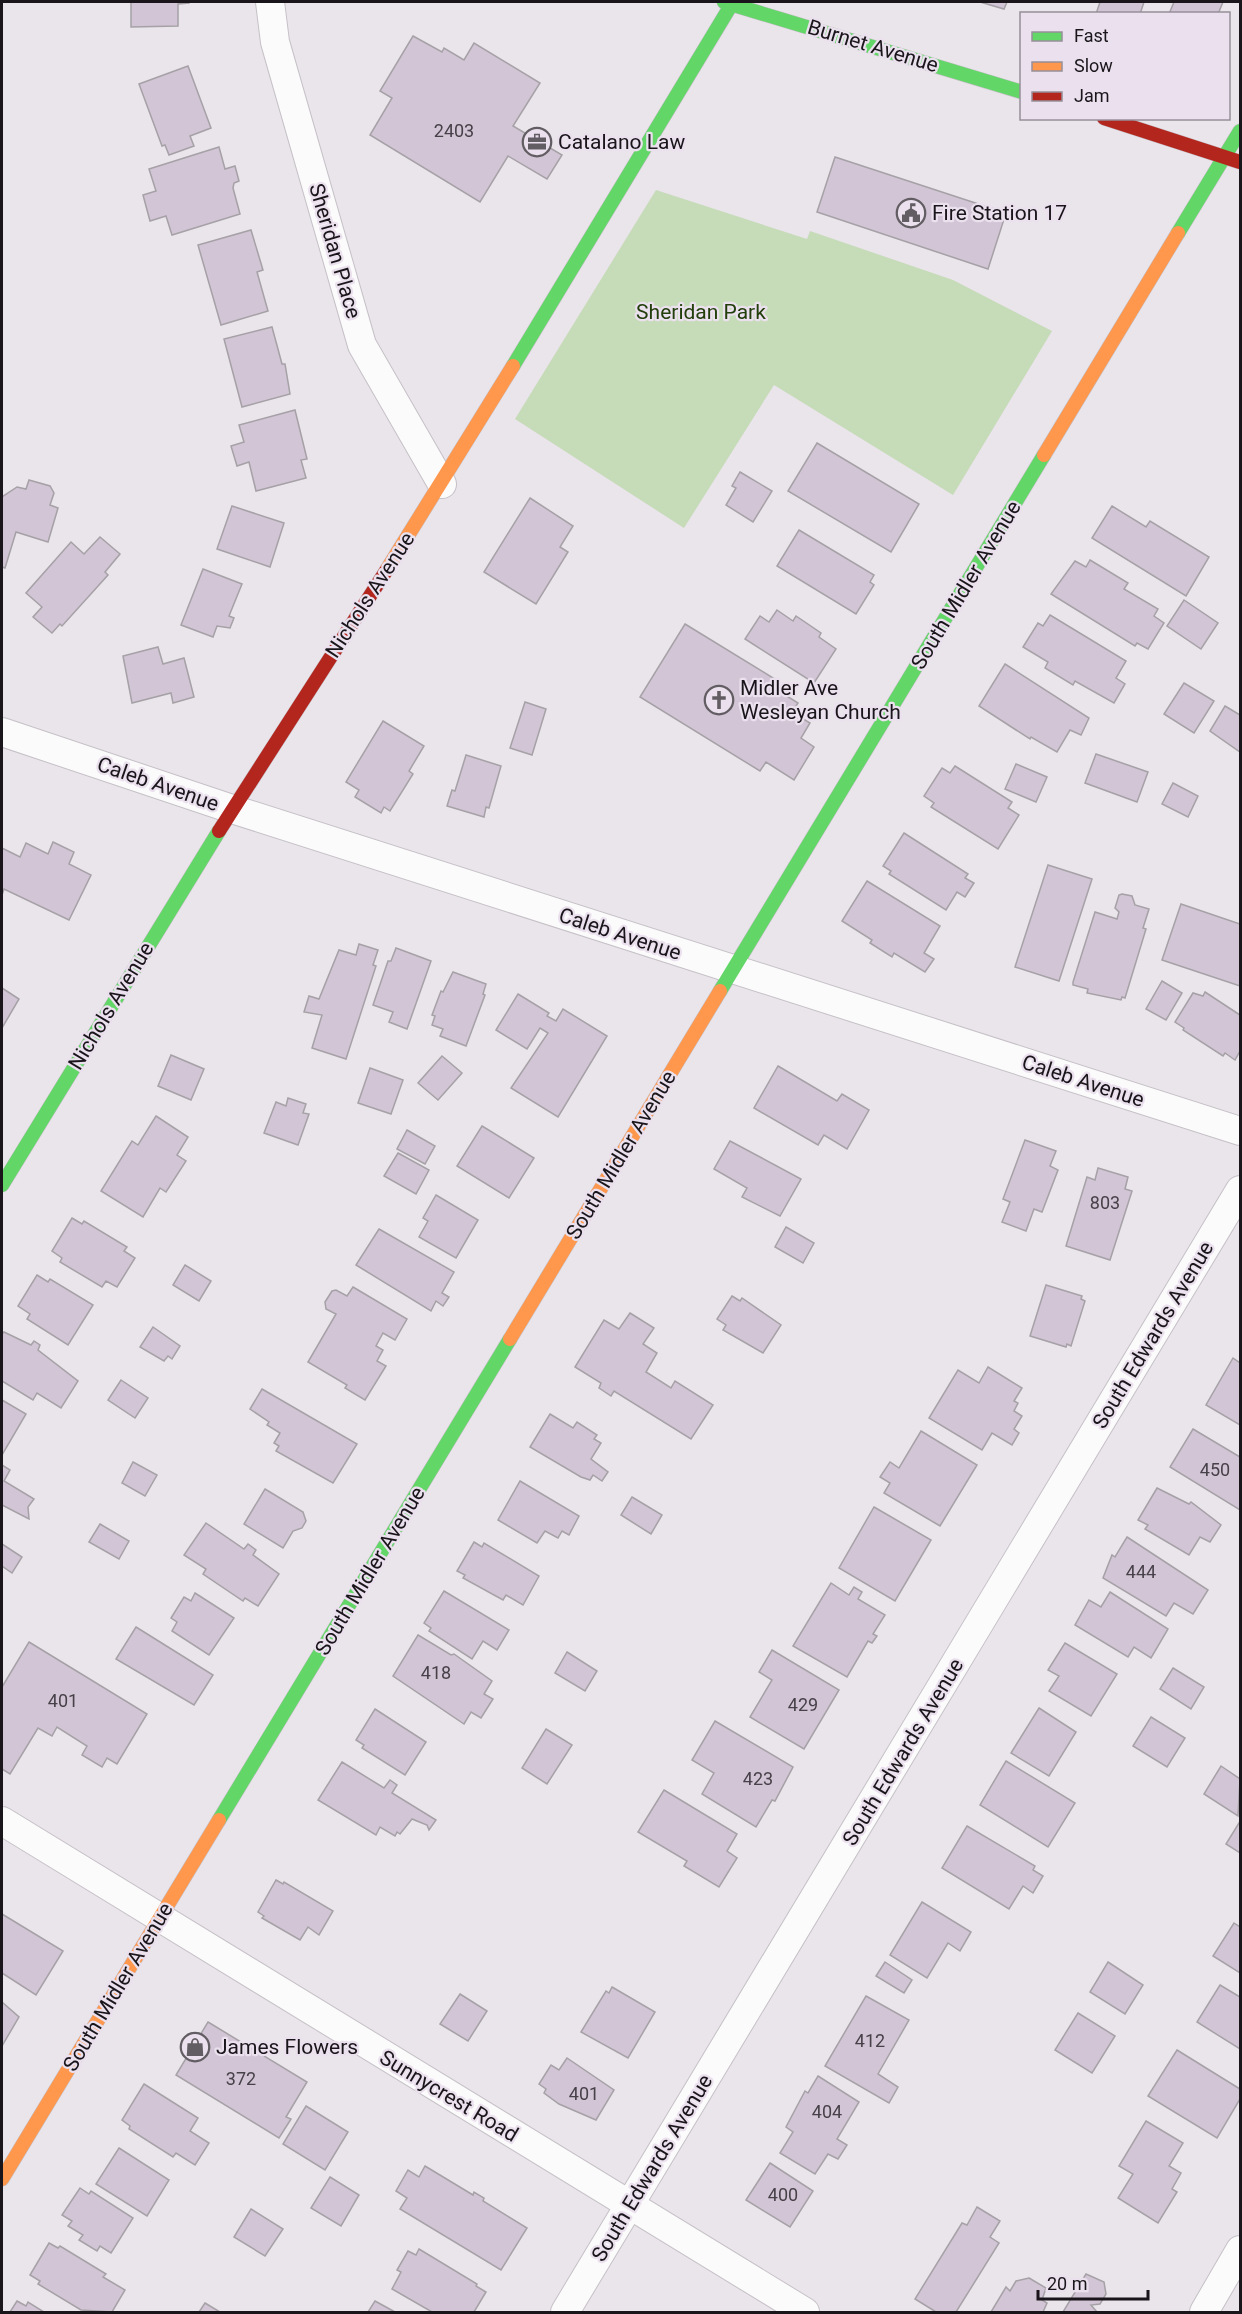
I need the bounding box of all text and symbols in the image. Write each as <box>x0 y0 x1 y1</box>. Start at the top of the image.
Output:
legend <box>1020 12 1230 120</box>
street label: Burnet Avenue <box>805 15 941 77</box>
text: Fast <box>1074 25 1109 46</box>
text: Slow <box>1074 55 1113 76</box>
text: Jam <box>1074 85 1110 106</box>
house number: 2403 <box>434 120 474 141</box>
office icon: Catalano Law <box>521 126 553 158</box>
place label: Catalano Law <box>558 130 685 154</box>
street label: Sheridan Place <box>304 181 366 321</box>
public building icon: Fire Station 17 <box>895 197 927 229</box>
place label: Fire Station 17 <box>932 201 1067 225</box>
park label: Sheridan Park <box>636 300 766 324</box>
street label: South Midler Avenue <box>906 496 1026 674</box>
street label: Nichols Avenue <box>321 528 419 662</box>
place label: Midler Ave Wesleyan Church <box>740 676 901 724</box>
church icon: Midler Ave Wesleyan Church <box>703 684 735 716</box>
street label: Caleb Avenue <box>94 752 222 816</box>
street label: Caleb Avenue <box>556 903 684 965</box>
street label: Nichols Avenue <box>64 938 158 1074</box>
street label: Caleb Avenue <box>1019 1050 1147 1112</box>
street label: South Midler Avenue <box>561 1066 681 1244</box>
house number: 803 <box>1090 1192 1120 1213</box>
street label: South Edwards Avenue <box>1088 1237 1218 1433</box>
house number: 450 <box>1200 1459 1230 1480</box>
street label: South Midler Avenue <box>310 1482 430 1660</box>
house number: 444 <box>1126 1561 1156 1582</box>
street label: South Edwards Avenue <box>838 1654 968 1850</box>
house number: 418 <box>421 1662 451 1683</box>
house number: 401 <box>48 1690 78 1711</box>
house number: 429 <box>788 1694 818 1715</box>
house number: 423 <box>743 1768 773 1789</box>
street label: South Midler Avenue <box>58 1898 178 2076</box>
house number: 412 <box>855 2030 885 2051</box>
shop icon: James Flowers <box>179 2031 211 2063</box>
place label: James Flowers <box>216 2035 358 2059</box>
street label: Sunnycrest Road <box>375 2045 523 2147</box>
house number: 372 <box>226 2068 256 2089</box>
street label: South Edwards Avenue <box>587 2070 717 2266</box>
house number: 401 <box>569 2083 599 2104</box>
house number: 404 <box>812 2101 842 2122</box>
house number: 400 <box>768 2184 798 2205</box>
scale bar <box>1038 2263 1148 2301</box>
text: 20 m <box>1047 2273 1087 2294</box>

